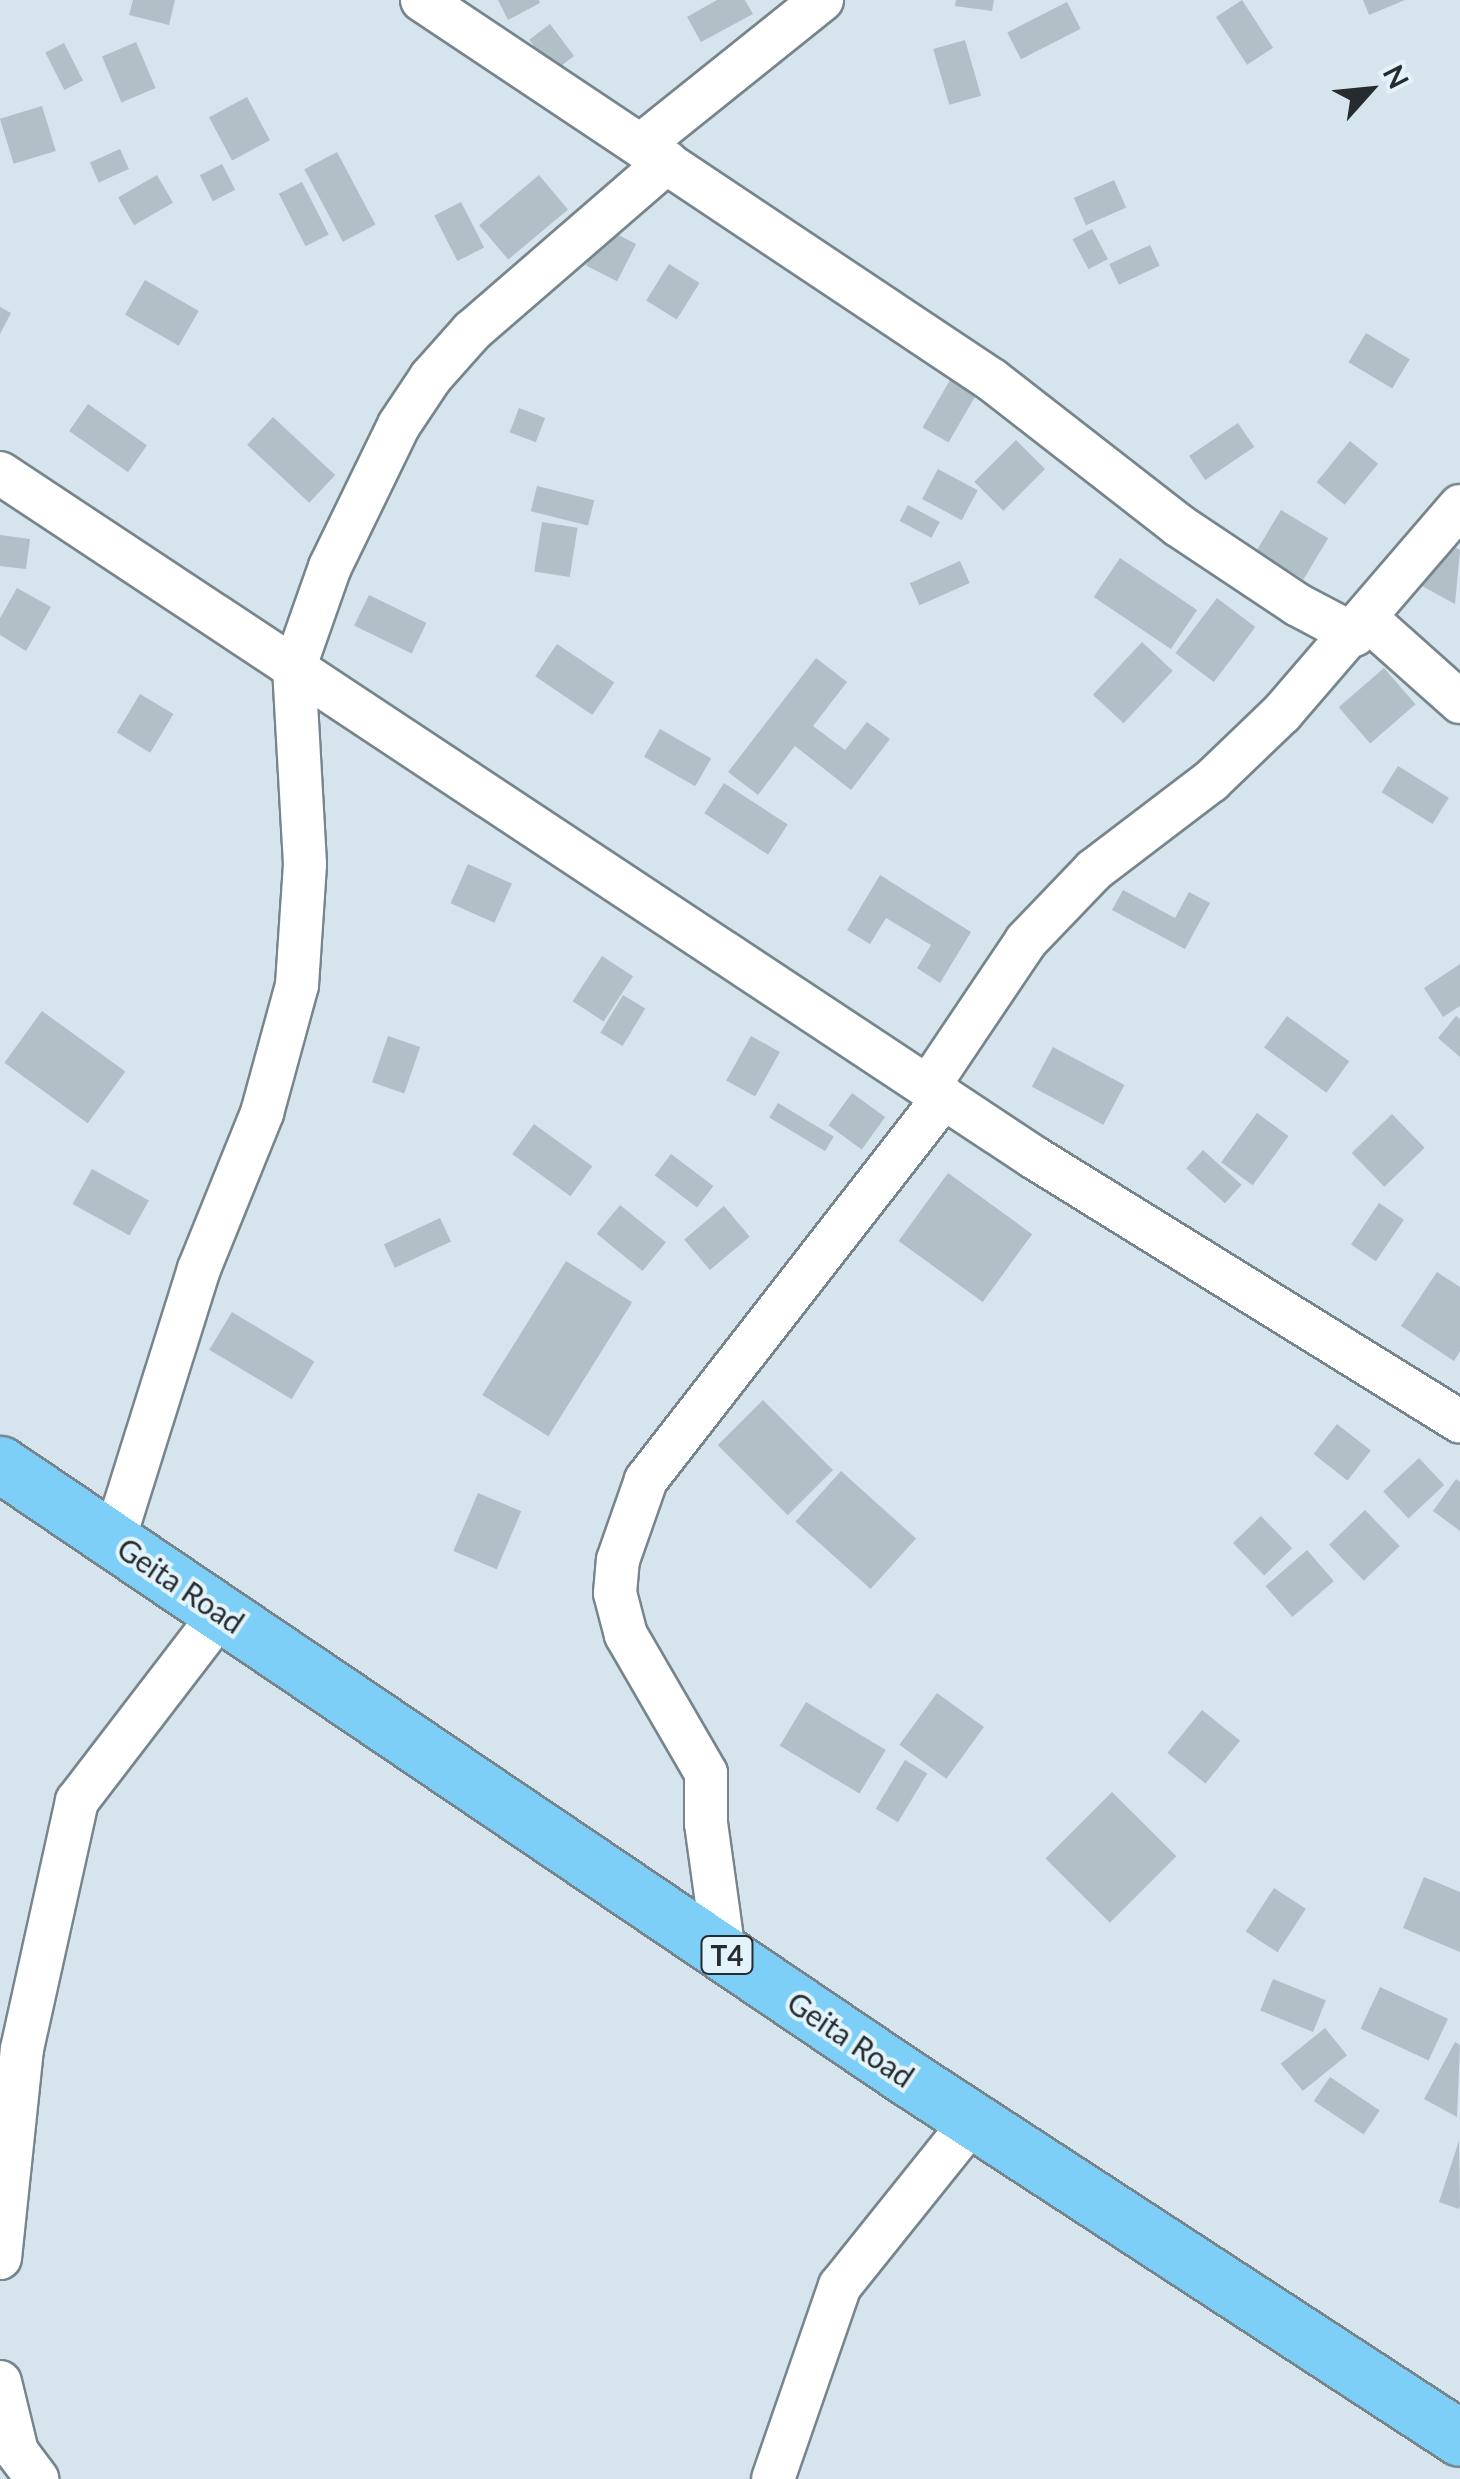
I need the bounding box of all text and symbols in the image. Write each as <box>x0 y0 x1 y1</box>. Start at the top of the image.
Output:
north arrow <box>1320 40 1420 140</box>
text: N <box>1377 59 1417 94</box>
street label: Geita Road <box>111 1530 251 1640</box>
road number: T4 <box>700 1932 754 1978</box>
street label: Geita Road <box>781 1984 921 2094</box>

